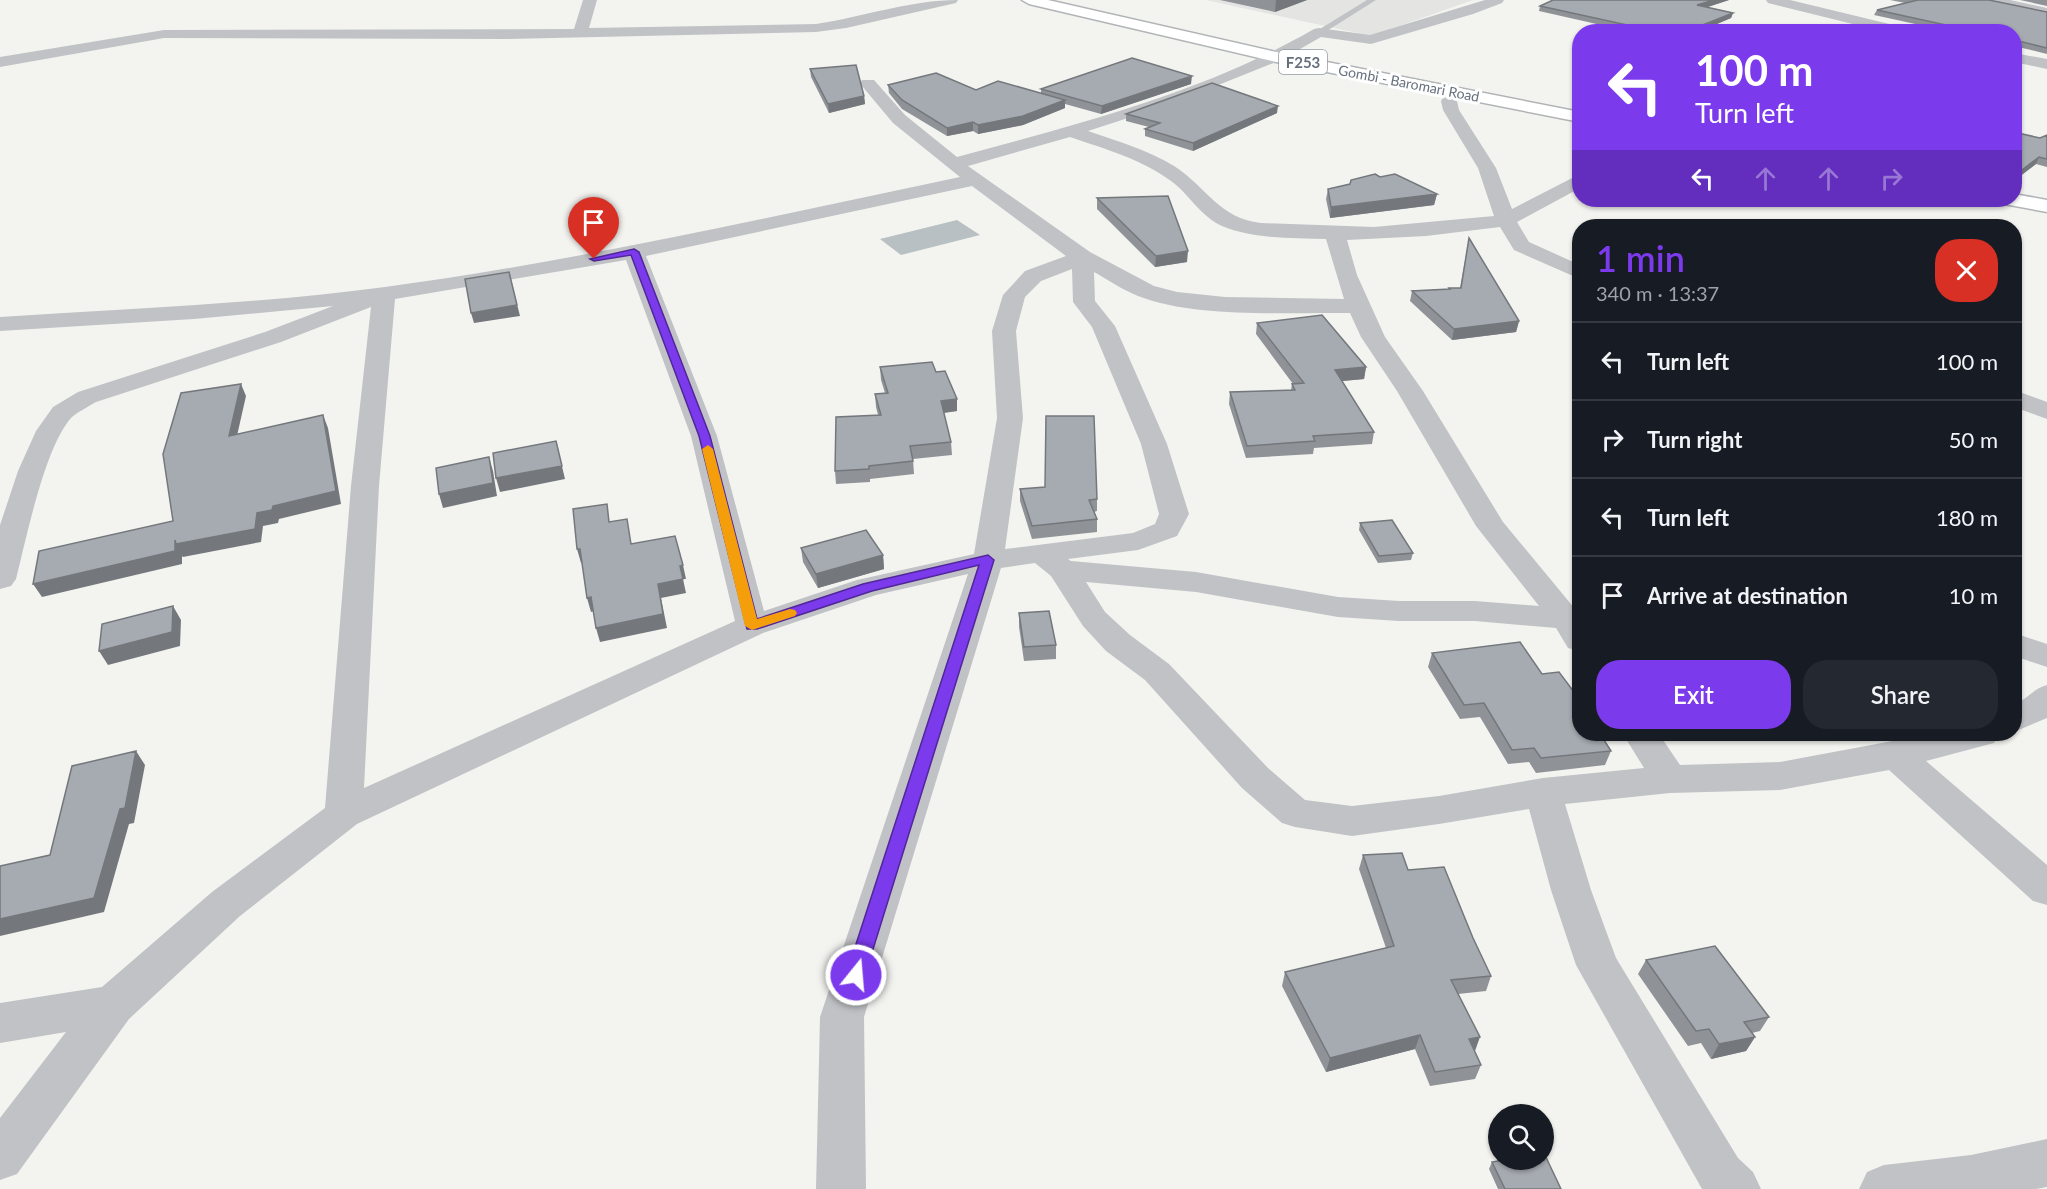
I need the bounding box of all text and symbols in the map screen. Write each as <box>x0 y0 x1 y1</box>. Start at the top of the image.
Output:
text: 100 m <box>1695 45 1813 95</box>
icon: left <box>1596 48 1674 126</box>
road number: F253 <box>1279 50 1327 74</box>
street label: Gombi - Baromari Road <box>1337 61 1481 105</box>
text: Turn left <box>1695 96 1794 129</box>
icon: left <box>1686 162 1719 195</box>
icon: ahead <box>1749 162 1782 195</box>
icon: ahead <box>1812 162 1845 195</box>
icon: right <box>1875 162 1908 195</box>
pin <box>568 197 619 259</box>
icon: arrive <box>577 206 610 239</box>
text: 1 min <box>1596 236 1685 280</box>
button: close <box>1935 239 1998 302</box>
text: 340 m · 13:37 <box>1596 281 1719 305</box>
icon: left <box>1596 345 1629 378</box>
text: Turn left <box>1647 348 1729 375</box>
text: 100 m <box>1936 348 1998 375</box>
icon: right <box>1596 423 1629 456</box>
text: Turn right <box>1647 426 1742 453</box>
text: 50 m <box>1949 426 1998 453</box>
icon: left <box>1596 501 1629 534</box>
text: Turn left <box>1647 504 1729 531</box>
text: 180 m <box>1936 504 1998 531</box>
icon: arrive <box>1596 579 1629 612</box>
text: Arrive at destination <box>1647 582 1848 609</box>
text: 10 m <box>1949 582 1998 609</box>
button: Exit <box>1596 660 1791 729</box>
button: Share <box>1803 660 1998 729</box>
position arrow <box>824 943 888 1007</box>
map controls <box>1488 1104 1554 1170</box>
button: search <box>1488 1104 1554 1170</box>

